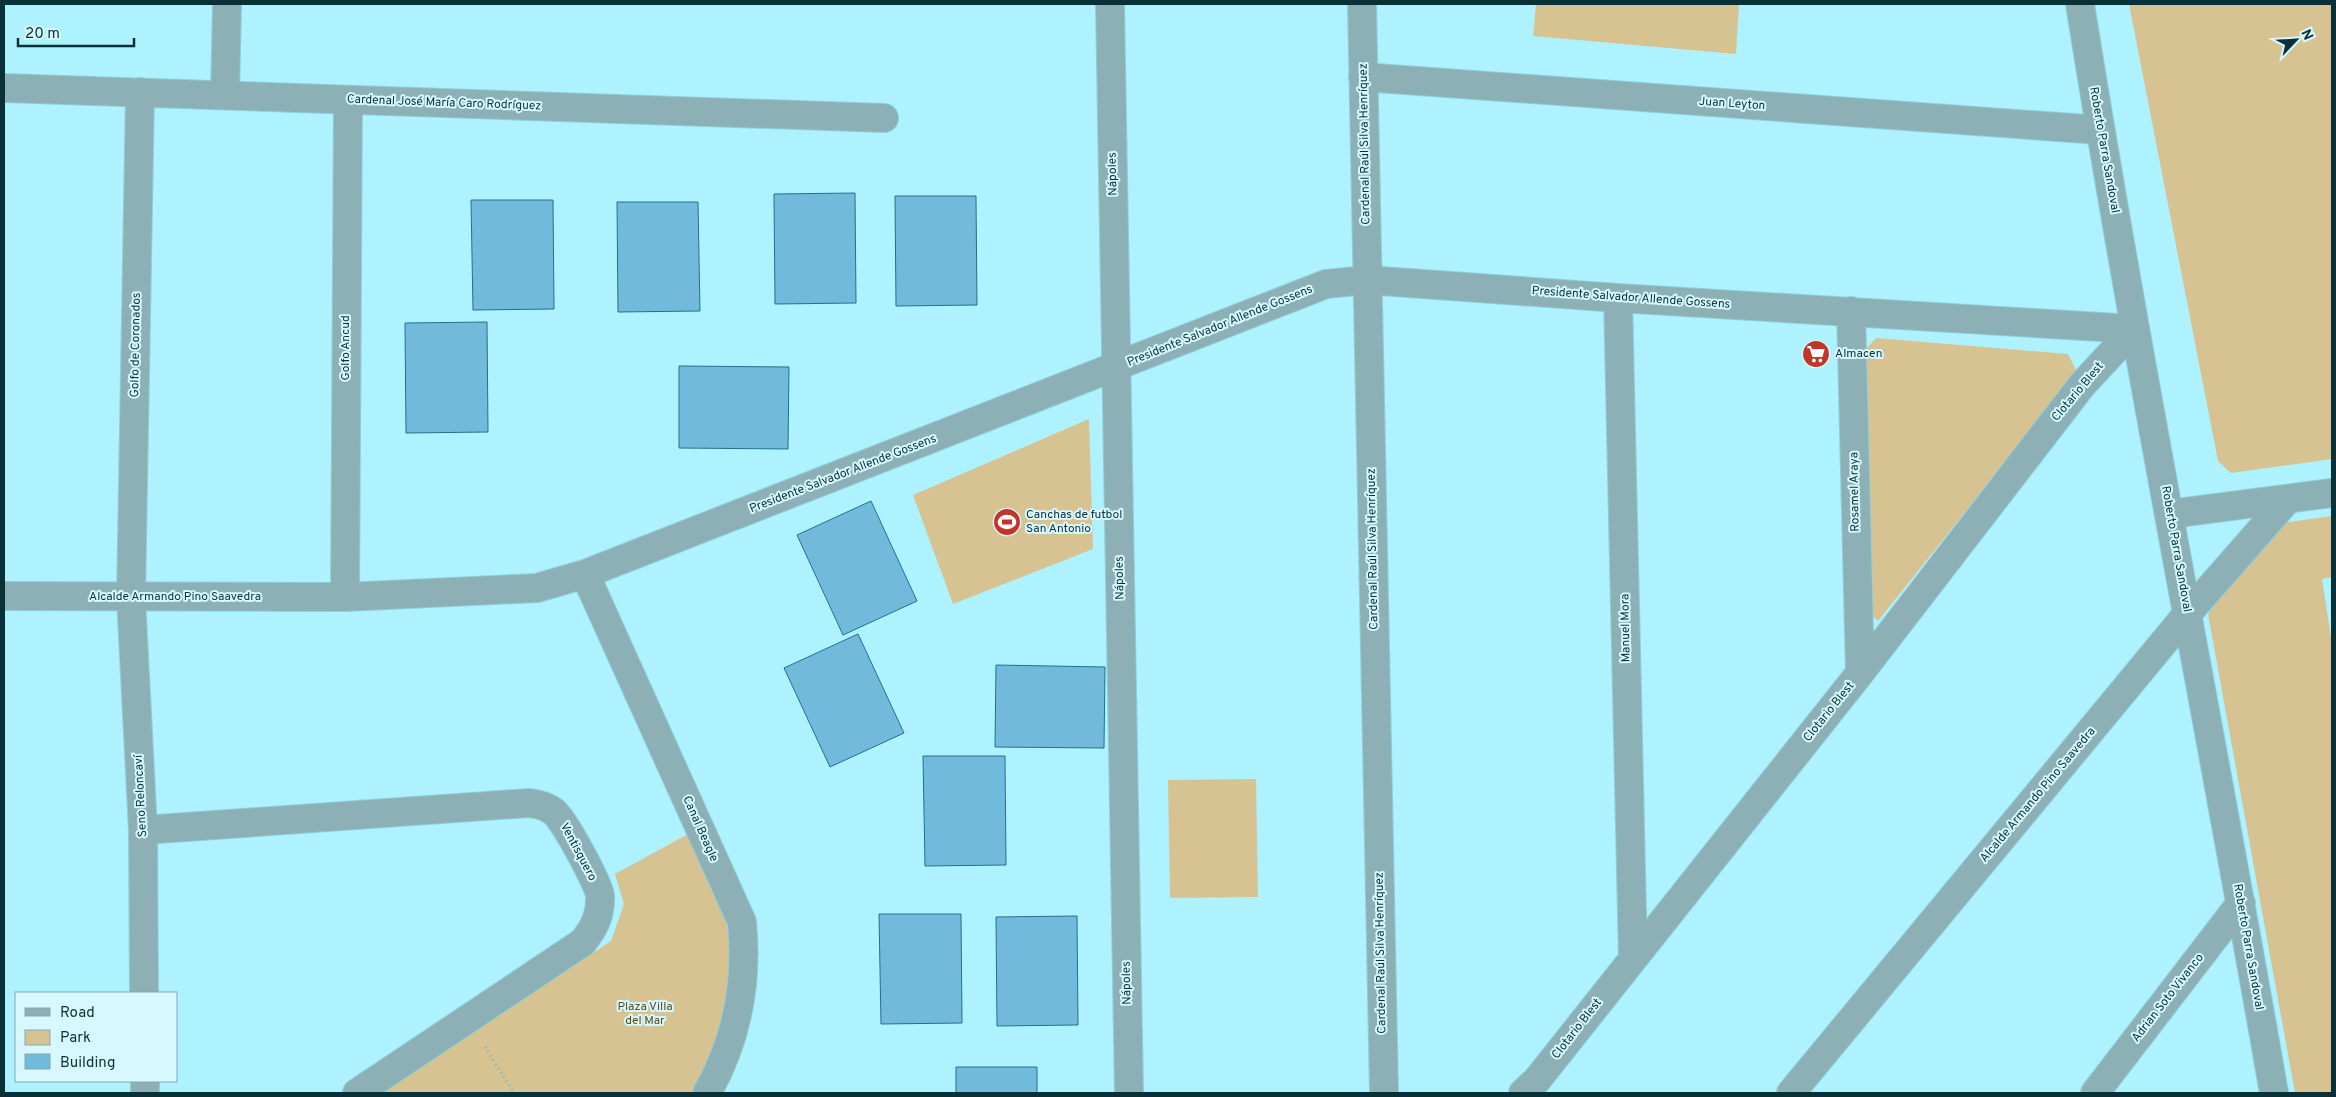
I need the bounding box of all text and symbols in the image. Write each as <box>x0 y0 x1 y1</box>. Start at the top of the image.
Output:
scale bar <box>18 15 134 47</box>
north arrow <box>2271 15 2321 65</box>
text: 20 m <box>25 25 60 44</box>
text: N <box>2297 27 2316 43</box>
street label: Cardenal Raúl Silva Henríquez <box>1356 63 1374 225</box>
street label: Roberto Parra Sandoval <box>2085 86 2123 214</box>
street label: Cardenal José María Caro Rodríguez <box>347 92 541 114</box>
street label: Juan Leyton <box>1698 94 1766 114</box>
street label: Nápoles <box>1105 152 1121 196</box>
street label: Presidente Salvador Allende Gossens <box>1125 281 1315 371</box>
street label: Presidente Salvador Allende Gossens <box>1531 283 1731 313</box>
street label: Golfo de Coronados <box>127 292 145 398</box>
street label: Golfo Ancud <box>338 315 354 381</box>
supermarket icon: Almacen <box>1801 339 1831 369</box>
place label: Almacen <box>1835 346 1882 362</box>
street label: Clotario Blest <box>2048 359 2108 425</box>
street label: Presidente Salvador Allende Gossens <box>747 431 939 517</box>
street label: Rosamel Araya <box>1846 452 1864 532</box>
street label: Cardenal Raúl Silva Henríquez <box>1364 468 1382 630</box>
street label: Roberto Parra Sandoval <box>2157 485 2195 613</box>
sports icon: Canchas de futbol San Antonio <box>992 507 1022 537</box>
place label: Canchas de futbol San Antonio <box>1026 507 1122 537</box>
street label: Nápoles <box>1112 556 1128 600</box>
street label: Alcalde Armando Pino Saavedra <box>89 589 261 605</box>
street label: Manuel Mora <box>1617 594 1635 662</box>
street label: Clotario Blest <box>1800 679 1858 745</box>
street label: Alcalde Armando Pino Saavedra <box>1977 724 2099 866</box>
street label: Seno Reloncaví <box>131 754 151 837</box>
street label: Canal Beagle <box>678 794 722 864</box>
street label: Ventisquero <box>556 820 600 884</box>
street label: Cardenal Raúl Silva Henríquez <box>1372 872 1390 1034</box>
street label: Roberto Parra Sandoval <box>2229 883 2267 1011</box>
street label: Adrian Soto Vivanco <box>2128 950 2208 1046</box>
street label: Nápoles <box>1119 961 1135 1005</box>
legend <box>15 992 178 1082</box>
street label: Clotario Blest <box>1548 995 1606 1063</box>
park label: Plaza Villa del Mar <box>617 999 673 1029</box>
text: Road <box>60 1004 95 1023</box>
text: Park <box>60 1029 91 1048</box>
text: Building <box>60 1054 115 1073</box>

